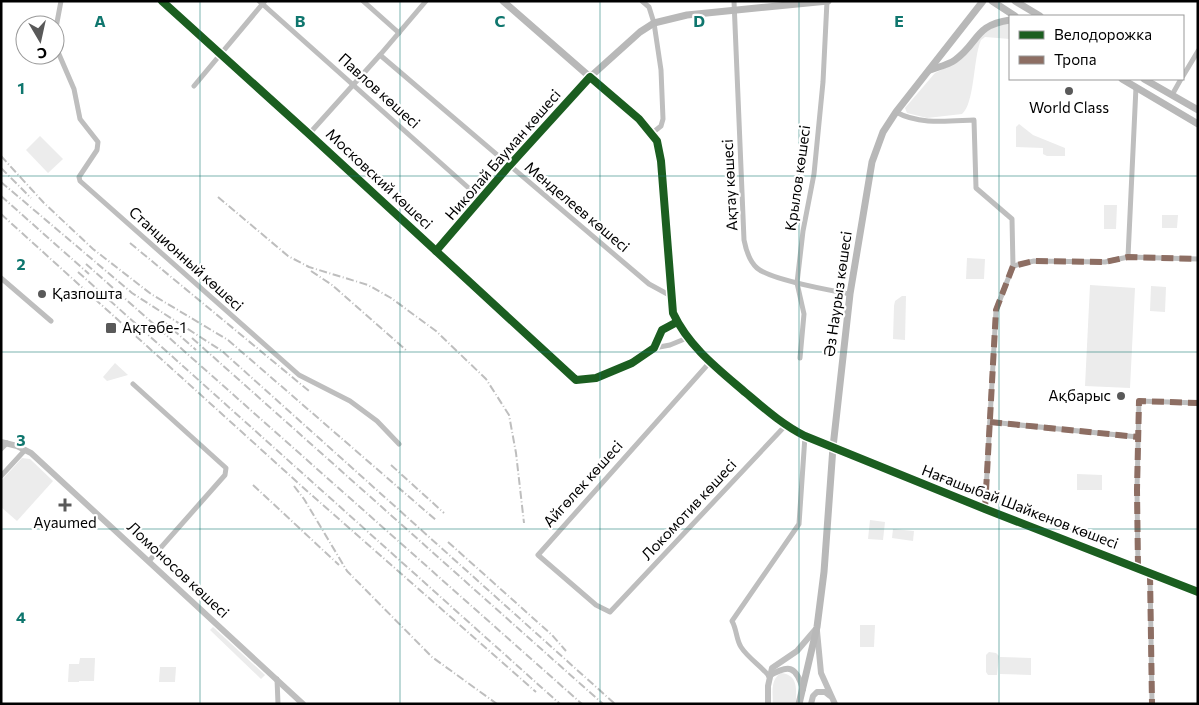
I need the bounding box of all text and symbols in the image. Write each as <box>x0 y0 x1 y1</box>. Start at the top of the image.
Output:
text: A <box>94 11 106 30</box>
text: B <box>295 11 306 30</box>
text: C <box>495 11 506 30</box>
text: D <box>693 11 705 30</box>
text: E <box>894 11 904 30</box>
north arrow <box>15 15 65 65</box>
legend <box>1009 15 1184 80</box>
text: Велодорожка <box>1054 25 1152 43</box>
text: С <box>36 44 48 62</box>
street label: Павлов көшесі <box>335 49 424 132</box>
text: Тропа <box>1054 50 1096 68</box>
text: 1 <box>17 78 25 97</box>
street label: Николай Бауман көшесі <box>441 85 564 223</box>
marker: World Class <box>1063 85 1075 97</box>
place label: World Class <box>1029 98 1109 116</box>
street label: Московский көшесі <box>323 124 437 232</box>
street label: Крылов көшесі <box>781 124 813 232</box>
street label: Ақтау көшесі <box>718 139 740 231</box>
street label: Менделеев көшесі <box>522 157 634 255</box>
street label: Станционный көшесі <box>126 202 247 314</box>
street label: Әз Наурыз көшесі <box>819 230 855 358</box>
text: 2 <box>16 254 26 273</box>
place label: Қазпошта <box>52 284 122 302</box>
marker: Қазпошта <box>36 288 48 300</box>
place label: Ақтөбе-1 <box>122 318 186 336</box>
marker: Ақтөбе-1 <box>104 321 118 335</box>
place label: Ақбарыс <box>1048 386 1111 404</box>
marker: Ақбарыс <box>1115 390 1127 402</box>
text: 3 <box>16 430 26 449</box>
street label: Айгөлек көшесі <box>539 436 626 530</box>
street label: Локомотив көшесі <box>637 455 740 563</box>
street label: Нағашыбай Шайкенов көшесі <box>919 460 1121 552</box>
marker: Ayaumed <box>58 498 72 512</box>
place label: Ayaumed <box>33 513 97 531</box>
street label: Ломоносов көшесі <box>124 517 233 621</box>
text: 4 <box>16 607 26 626</box>

